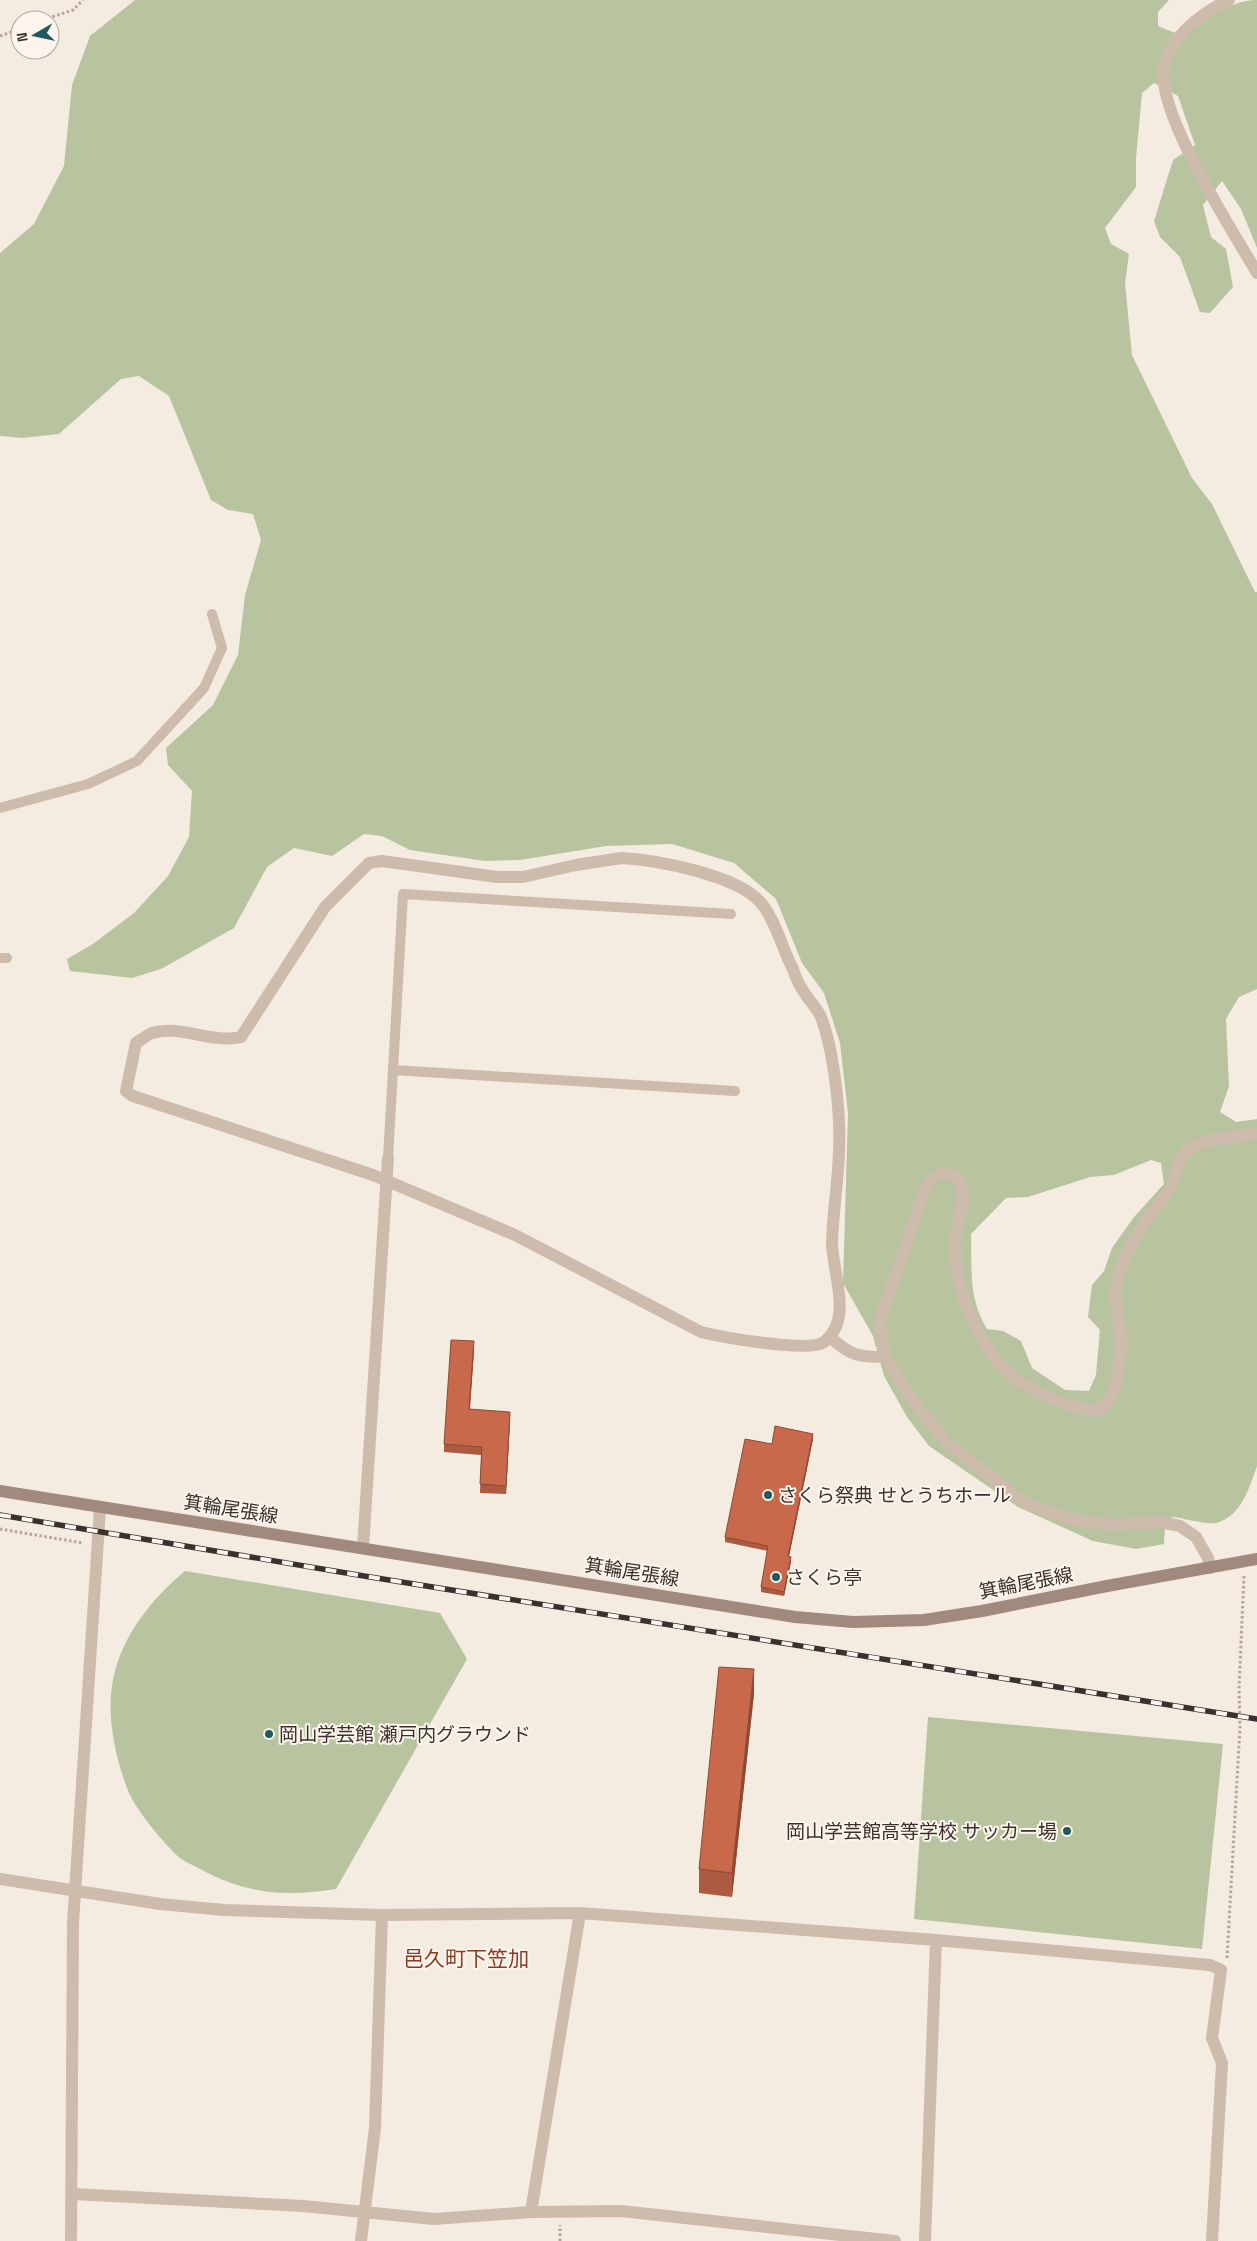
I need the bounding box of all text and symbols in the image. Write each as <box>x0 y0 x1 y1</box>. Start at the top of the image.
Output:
north arrow <box>10 10 60 60</box>
text: N <box>13 31 32 43</box>
place label: さくら祭典 せとうちホール <box>778 1483 1011 1508</box>
street label: 箕輪尾張線 <box>182 1489 280 1529</box>
marker: さくら祭典 せとうちホール <box>762 1489 774 1501</box>
street label: 箕輪尾張線 <box>583 1552 681 1592</box>
street label: 箕輪尾張線 <box>977 1562 1075 1604</box>
place label: さくら亭 <box>786 1565 862 1590</box>
marker: さくら亭 <box>770 1571 782 1583</box>
place label: 岡山学芸館 瀬戸内グラウンド <box>279 1722 531 1747</box>
marker: 岡山学芸館 瀬戸内グラウンド <box>263 1728 275 1740</box>
place label: 岡山学芸館高等学校 サッカー場 <box>786 1819 1057 1844</box>
marker: 岡山学芸館高等学校 サッカー場 <box>1061 1825 1073 1837</box>
district label: 邑久町下笠加 <box>403 1945 529 1972</box>

